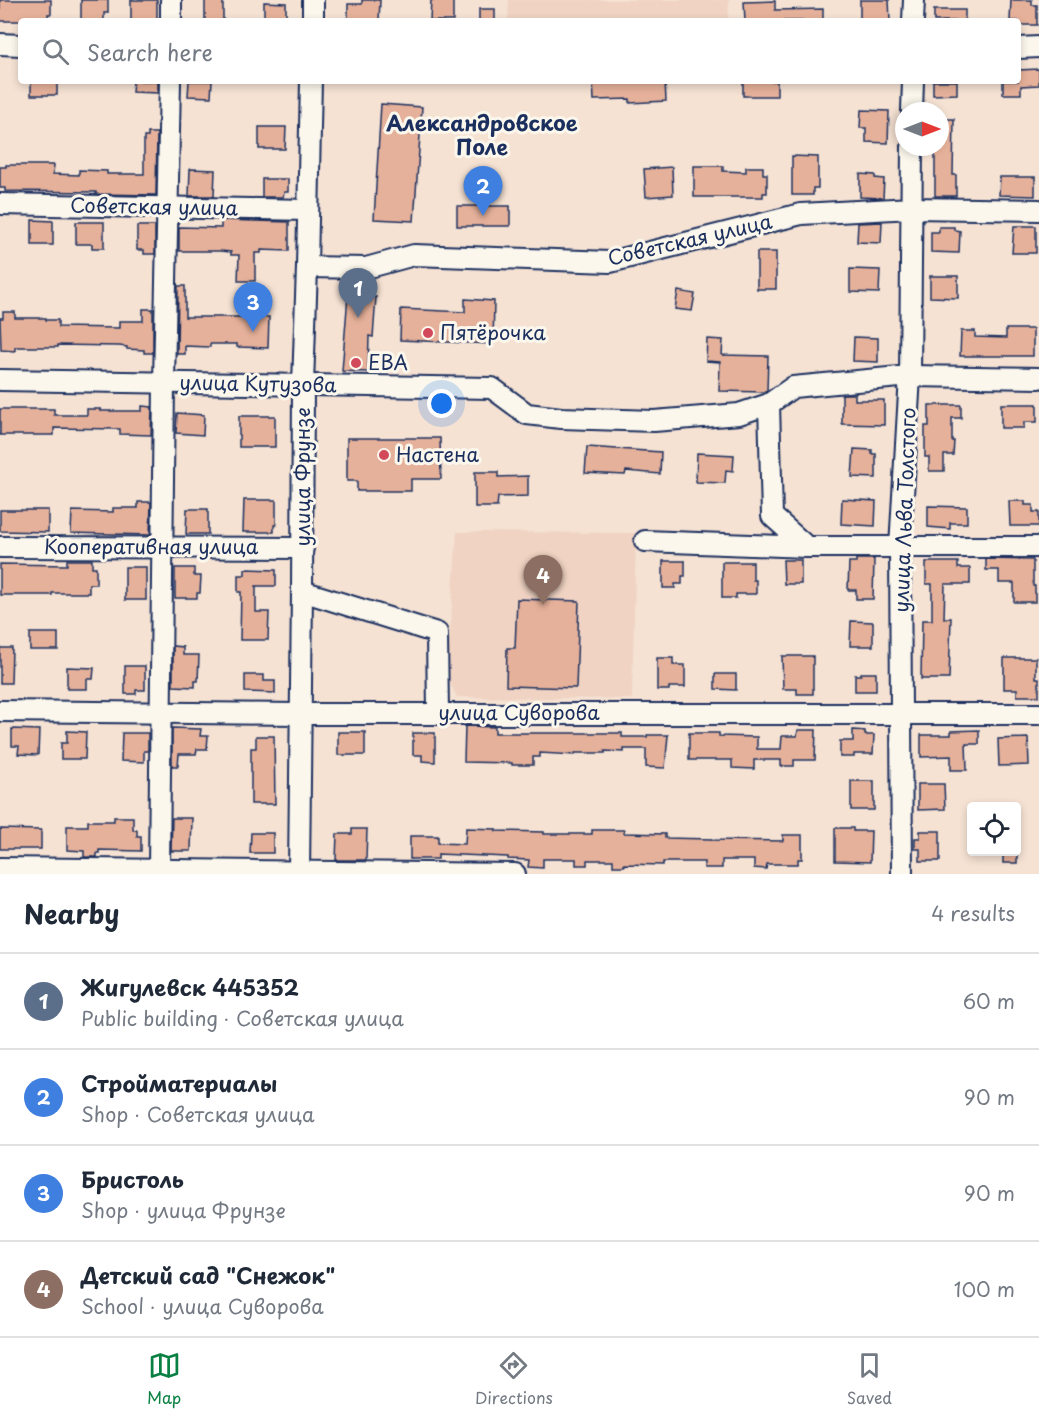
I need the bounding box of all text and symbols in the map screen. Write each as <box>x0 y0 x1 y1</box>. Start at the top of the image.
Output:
search box <box>18 18 1021 84</box>
icon: search <box>39 35 72 68</box>
text: Search here <box>87 35 213 68</box>
north arrow <box>895 102 949 156</box>
district label: Александровское Поле <box>386 106 578 162</box>
pin: 2 <box>464 166 502 216</box>
street label: Советская улица <box>70 190 239 222</box>
street label: Советская улица <box>605 205 775 273</box>
pin: 1 <box>338 268 378 318</box>
pin: 3 <box>234 282 272 332</box>
place label: Пятёрочка <box>440 317 546 347</box>
marker: Пятёрочка <box>421 326 435 340</box>
place label: ЕВА <box>368 347 408 377</box>
marker: ЕВА <box>349 356 363 370</box>
street label: улица Кутузова <box>179 367 337 399</box>
your location <box>427 389 456 418</box>
street label: улица Льва Толстого <box>885 407 923 613</box>
street label: улица Фрунзе <box>287 408 317 546</box>
place label: Настена <box>396 439 480 469</box>
marker: Настена <box>377 448 391 462</box>
street label: Кооперативная улица <box>44 531 259 561</box>
pin: 4 <box>524 556 562 605</box>
street label: улица Суворова <box>438 697 600 727</box>
map controls <box>967 802 1021 856</box>
button: locate <box>967 802 1021 856</box>
text: Nearby <box>24 894 119 933</box>
text: 4 results <box>931 898 1015 928</box>
text: Жигулевск 445352 <box>81 970 299 1003</box>
text: 1 <box>39 986 48 1016</box>
text: 60 m <box>963 986 1015 1016</box>
text: Public building · Советская улица <box>81 1003 404 1033</box>
text: Стройматериалы <box>81 1066 277 1099</box>
text: 2 <box>36 1082 51 1112</box>
text: 90 m <box>964 1082 1015 1112</box>
text: Shop · Советская улица <box>81 1099 315 1129</box>
text: Бристоль <box>81 1162 184 1195</box>
text: 3 <box>37 1178 50 1208</box>
text: 90 m <box>964 1178 1015 1208</box>
text: Shop · улица Фрунзе <box>81 1195 286 1225</box>
text: Детский сад "Снежок" <box>81 1258 335 1291</box>
text: 4 <box>37 1274 50 1304</box>
text: 100 m <box>954 1274 1015 1304</box>
text: School · улица Суворова <box>81 1291 324 1321</box>
tab: Map <box>147 1349 181 1409</box>
tab: Directions <box>475 1349 553 1409</box>
tab: Saved <box>847 1349 892 1409</box>

